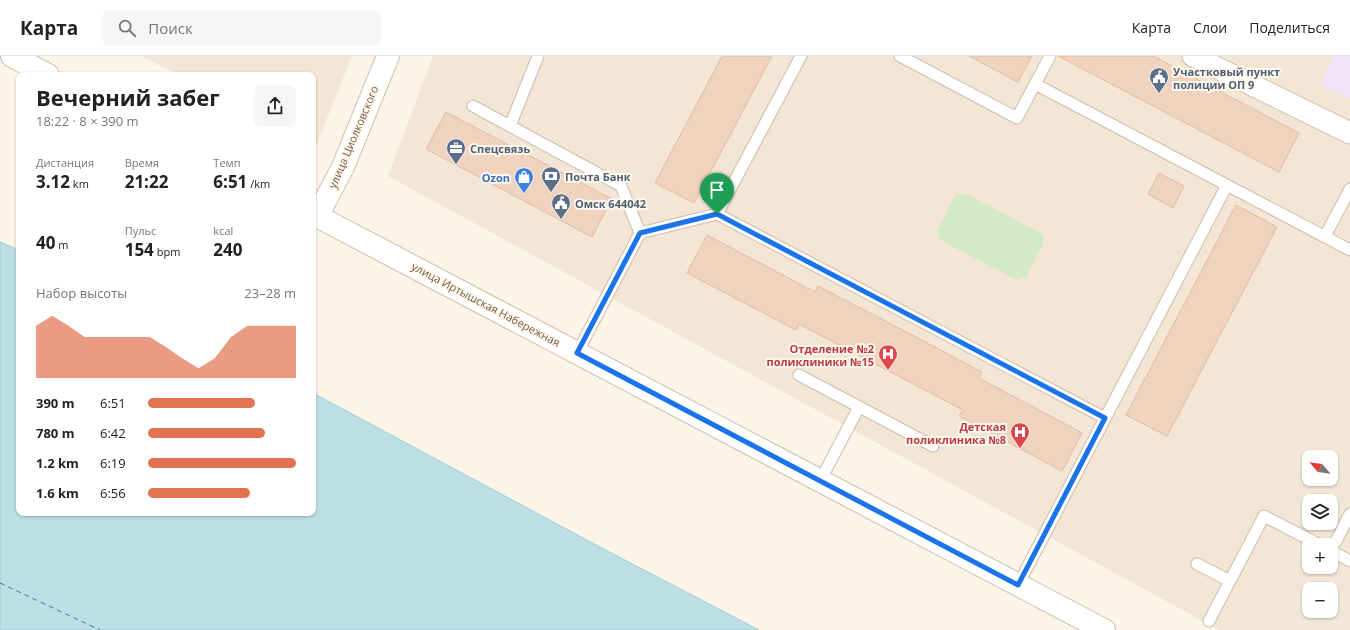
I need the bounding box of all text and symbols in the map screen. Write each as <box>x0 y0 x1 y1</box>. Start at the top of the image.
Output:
search box <box>102 10 382 46</box>
text: Карта <box>20 15 78 41</box>
icon: search <box>116 17 138 39</box>
text: Поиск <box>148 18 193 38</box>
text: Карта <box>1132 18 1171 37</box>
text: Слои <box>1193 18 1227 37</box>
text: Поделиться <box>1249 18 1330 37</box>
place label: Участковый пункт полиции ОП 9 <box>1173 64 1280 92</box>
public building icon: Участковый пункт полиции ОП 9 <box>1148 66 1170 94</box>
text: Вечерний забег <box>36 82 220 112</box>
street label: улица Циолковского <box>325 83 382 191</box>
button: share <box>254 85 296 127</box>
text: 18:22 · 8 × 390 m <box>36 112 139 130</box>
office icon: Спецсвязь <box>445 137 467 165</box>
place label: Спецсвязь <box>470 141 530 156</box>
text: Дистанция <box>36 155 94 170</box>
text: Время <box>125 155 159 170</box>
text: Темп <box>213 155 240 170</box>
bank icon: Почта Банк <box>540 165 562 193</box>
shop icon: Ozon <box>513 166 535 194</box>
place label: Почта Банк <box>565 169 631 184</box>
text: 3.12 <box>36 170 70 193</box>
text: 21:22 <box>125 170 168 193</box>
text: 6:51 <box>213 170 247 193</box>
place label: Ozon <box>482 170 510 185</box>
pin <box>700 173 734 214</box>
text: km <box>70 176 89 191</box>
text: /km <box>247 176 270 191</box>
icon: arrive <box>706 179 728 201</box>
public building icon: Омск 644042 <box>550 192 572 220</box>
place label: Омск 644042 <box>575 196 646 211</box>
text: Пульс <box>125 223 156 238</box>
text: kcal <box>213 223 233 238</box>
text: 40 <box>36 231 55 254</box>
text: m <box>55 237 69 252</box>
text: 154 <box>125 238 154 261</box>
text: 240 <box>213 238 243 261</box>
text: bpm <box>154 244 180 259</box>
street label: улица Иртышская Набережная <box>409 258 563 350</box>
text: Набор высоты <box>36 284 127 302</box>
text: 23–28 m <box>244 284 296 302</box>
place label: Отделение №2 поликлиники №15 <box>766 341 874 369</box>
hospital icon: Отделение №2 поликлиники №15 <box>877 343 899 371</box>
text: 390 m <box>36 394 74 412</box>
text: 6:51 <box>100 394 126 412</box>
place label: Детская поликлиника №8 <box>906 419 1006 447</box>
hospital icon: Детская поликлиника №8 <box>1009 421 1031 449</box>
text: 780 m <box>36 424 74 442</box>
text: 6:42 <box>100 424 126 442</box>
north arrow <box>1302 450 1338 486</box>
map controls <box>1302 450 1338 618</box>
text: 1.2 km <box>36 454 79 472</box>
text: 6:19 <box>100 454 126 472</box>
text: 1.6 km <box>36 484 79 502</box>
text: 6:56 <box>100 484 126 502</box>
button: layers <box>1302 494 1338 530</box>
button: + <box>1302 538 1338 574</box>
button: − <box>1302 582 1338 618</box>

